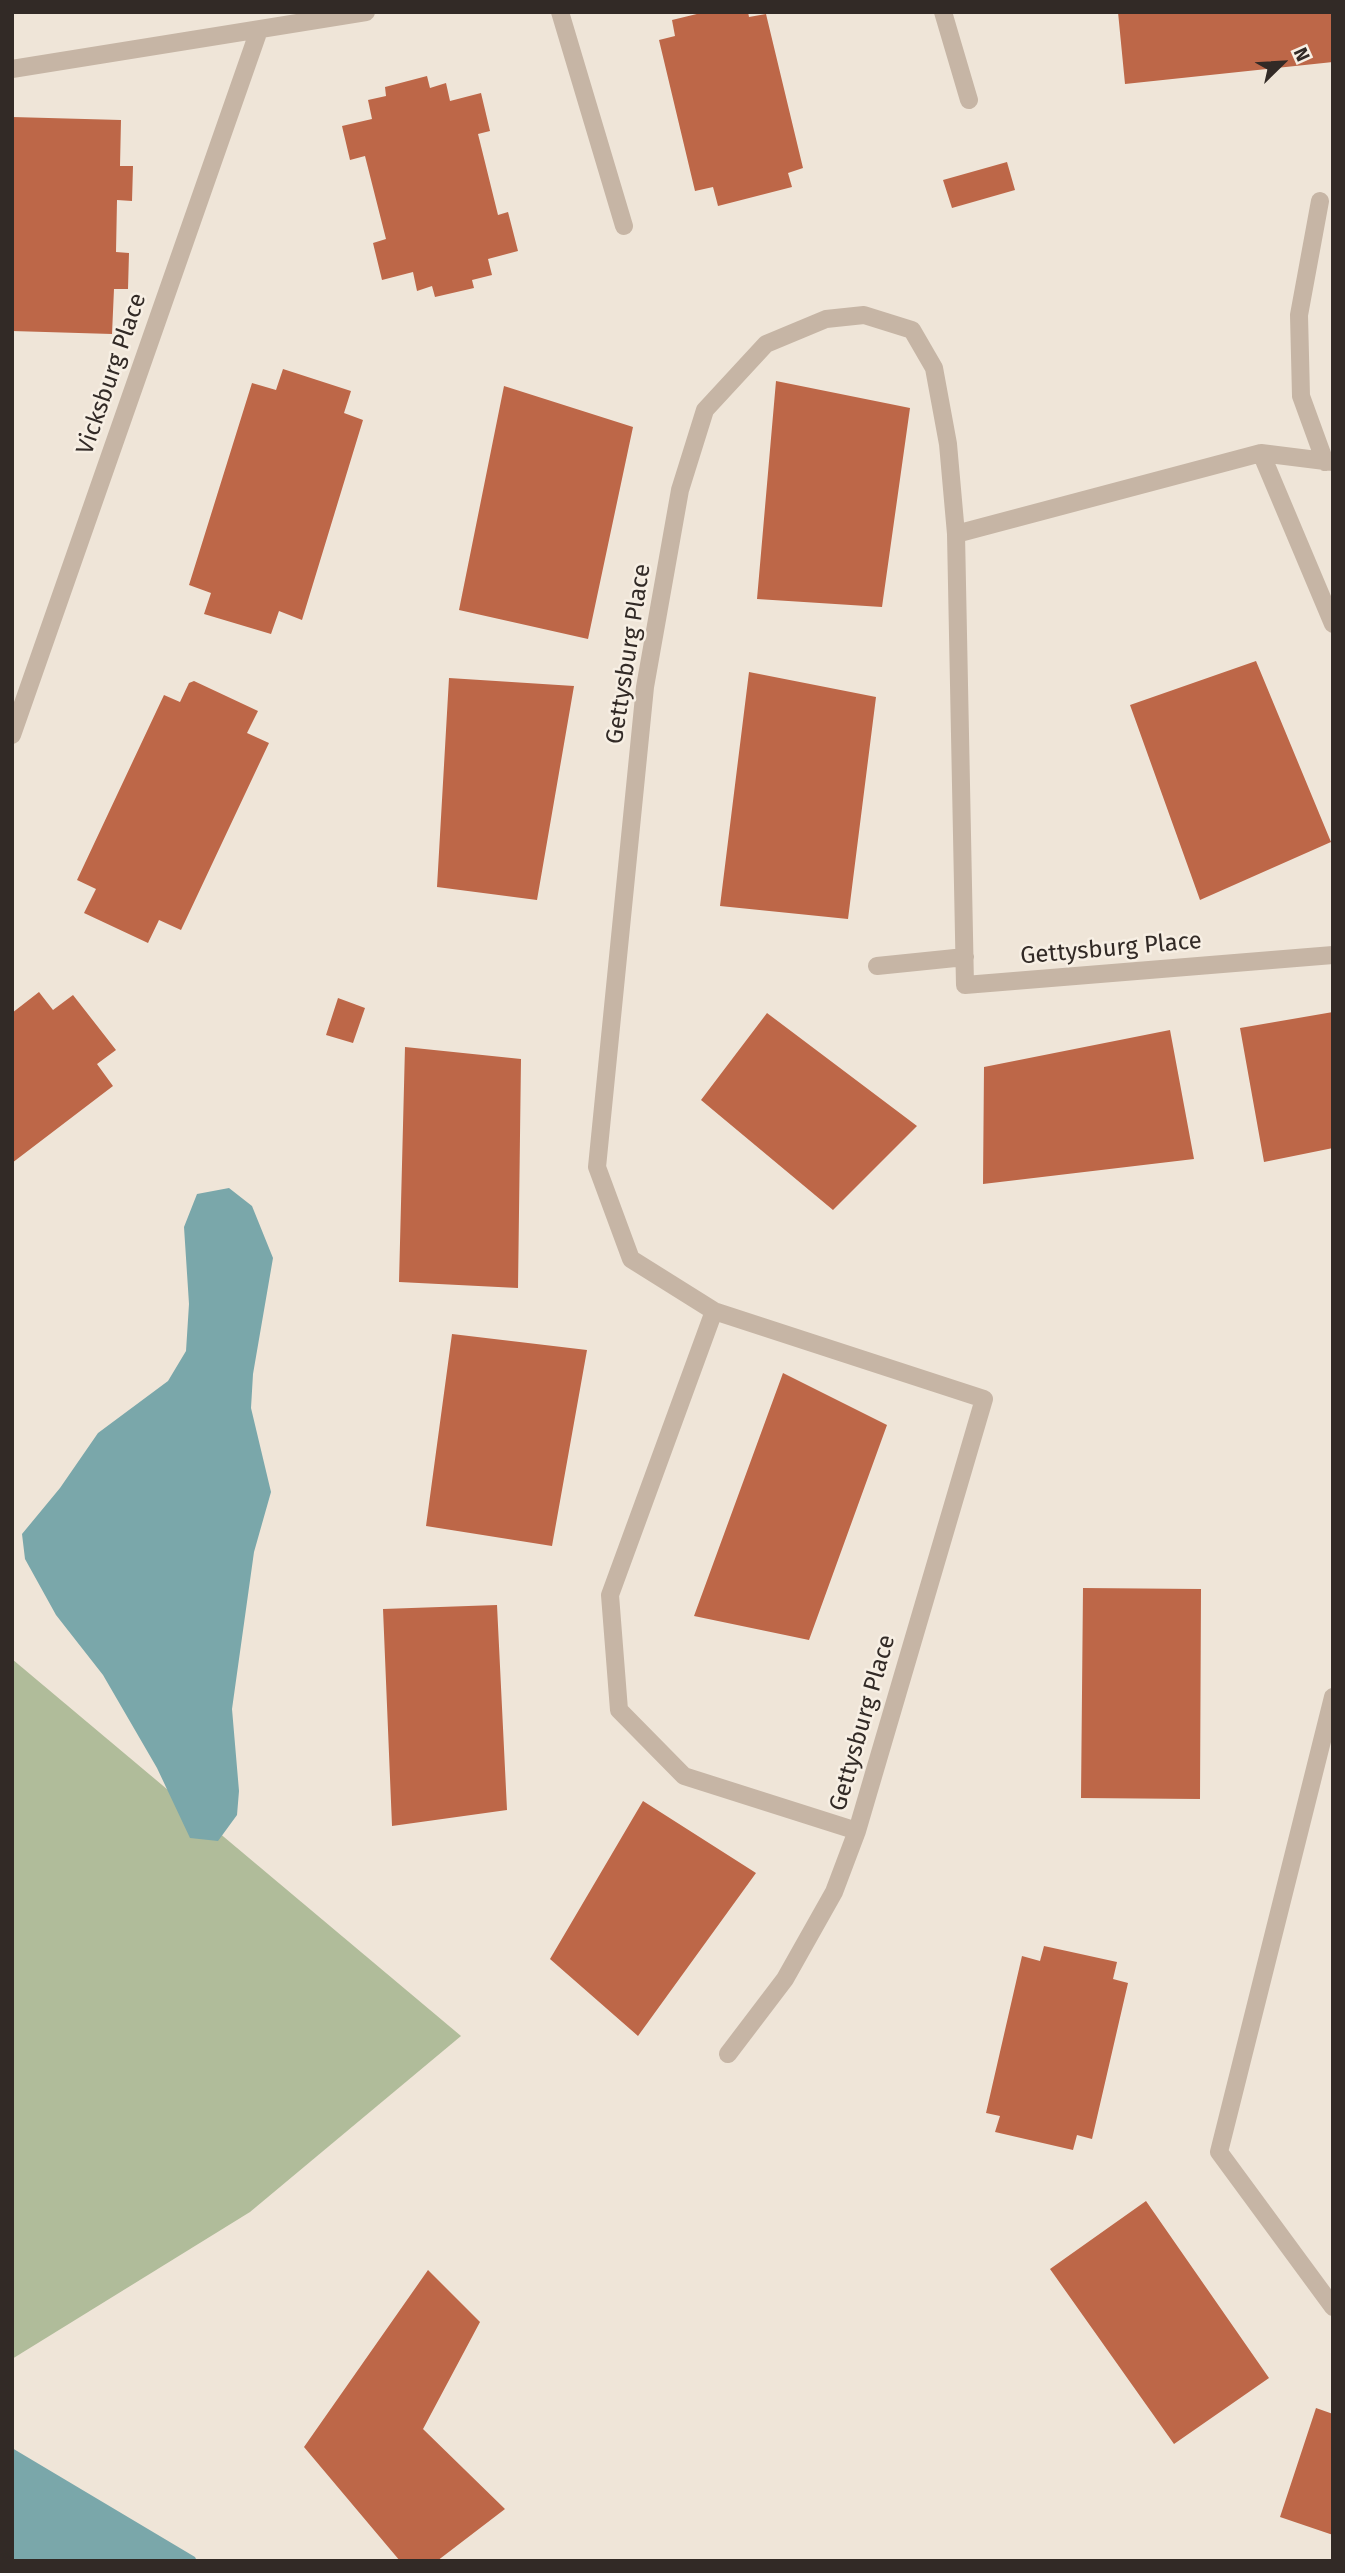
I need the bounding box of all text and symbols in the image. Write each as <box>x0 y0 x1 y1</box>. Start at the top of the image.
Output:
north arrow <box>1247 28 1317 98</box>
text: N <box>1289 44 1315 65</box>
street label: Vicksburg Place <box>71 290 153 458</box>
street label: Gettysburg Place <box>601 562 657 746</box>
street label: Gettysburg Place <box>1019 927 1203 971</box>
street label: Gettysburg Place <box>824 1632 902 1814</box>

